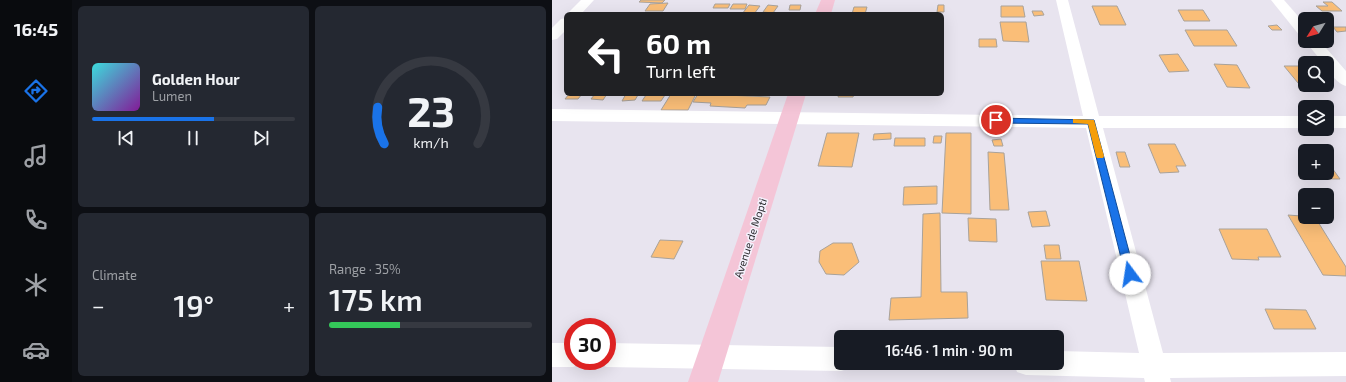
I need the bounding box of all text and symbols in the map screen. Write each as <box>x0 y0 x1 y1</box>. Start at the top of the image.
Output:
north arrow <box>1298 12 1334 48</box>
map controls <box>1298 12 1334 224</box>
text: 16:45 <box>14 18 58 40</box>
text: 60 m <box>646 26 711 60</box>
icon: left <box>580 28 632 80</box>
button: search <box>1298 56 1334 92</box>
text: Turn left <box>646 60 716 82</box>
text: Golden Hour <box>152 70 240 88</box>
icon: directions <box>22 77 50 105</box>
text: 23 <box>407 85 454 135</box>
text: Lumen <box>152 88 192 104</box>
button: layers <box>1298 100 1334 136</box>
pin <box>979 103 1013 137</box>
icon: arrive <box>985 109 1007 131</box>
icon: previous <box>115 127 137 149</box>
icon: pause <box>182 127 204 149</box>
icon: next <box>250 127 272 149</box>
text: km/h <box>413 134 448 151</box>
icon: music <box>22 142 50 170</box>
button: + <box>1298 144 1334 180</box>
button: − <box>1298 188 1334 224</box>
street label: Avenue de Mopti <box>731 196 769 280</box>
icon: phone <box>22 206 50 234</box>
position arrow <box>1109 253 1151 295</box>
text: Range · 35% <box>329 261 401 277</box>
text: Climate <box>92 267 137 283</box>
icon: climate <box>22 271 50 299</box>
text: 175 km <box>329 281 423 317</box>
text: 19° <box>174 287 214 323</box>
text: − <box>92 292 105 318</box>
text: + <box>283 292 295 318</box>
speed limit sign: 30 <box>564 318 616 370</box>
icon: car <box>22 336 50 364</box>
text: 16:46 · 1 min · 90 m <box>885 341 1013 359</box>

